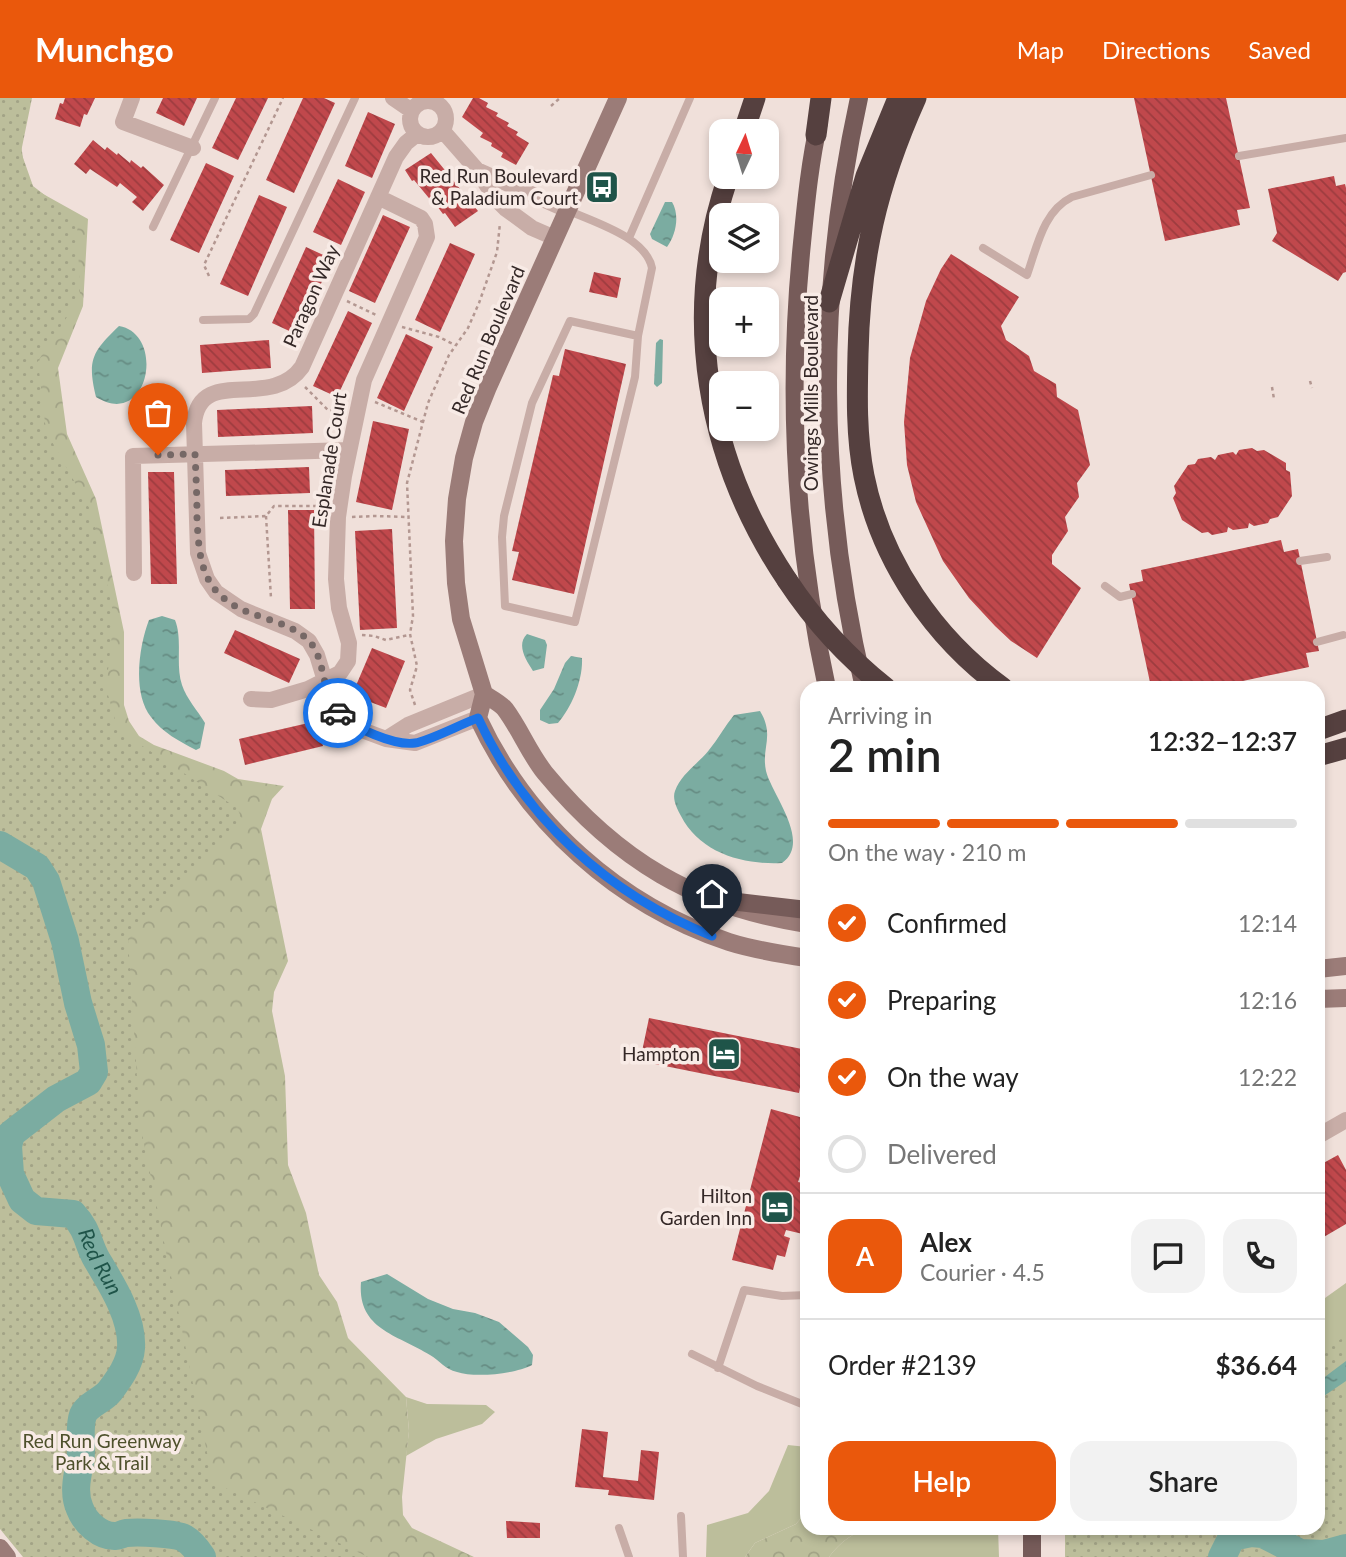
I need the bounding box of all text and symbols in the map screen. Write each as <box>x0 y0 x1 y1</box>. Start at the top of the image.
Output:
text: Munchgo <box>35 29 174 69</box>
text: Map <box>1017 35 1064 64</box>
text: Directions <box>1102 35 1210 64</box>
text: Saved <box>1248 35 1311 64</box>
north arrow <box>709 119 779 189</box>
map controls <box>709 119 779 441</box>
place label: Red Run Boulevard & Paladium Court <box>420 164 578 209</box>
bus stop icon: Red Run Boulevard & Paladium Court <box>583 168 621 206</box>
button: layers <box>709 203 779 273</box>
street label: Paragon Way <box>278 241 344 351</box>
street label: Red Run Boulevard <box>446 262 529 417</box>
button: + <box>709 287 779 357</box>
street label: Owings Mills Boulevard <box>799 295 822 491</box>
button: − <box>709 371 779 441</box>
pin <box>128 383 188 455</box>
street label: Esplanade Court <box>306 390 351 529</box>
icon: bag <box>139 394 177 432</box>
courier <box>303 678 373 748</box>
icon: car <box>319 694 357 732</box>
text: Arriving in <box>828 701 932 729</box>
text: 12:32–12:37 <box>1148 725 1297 757</box>
text: 2 min <box>828 727 942 782</box>
text: On the way · 210 m <box>828 838 1027 866</box>
pin <box>682 864 742 936</box>
icon: home <box>693 875 731 913</box>
icon: check <box>828 904 866 942</box>
text: Confirmed <box>887 907 1007 939</box>
text: 12:14 <box>1238 909 1297 937</box>
icon: check <box>828 981 866 1019</box>
text: Preparing <box>887 984 996 1016</box>
text: 12:16 <box>1238 986 1297 1014</box>
hotel icon: Hampton <box>705 1035 743 1073</box>
place label: Hampton <box>622 1042 700 1065</box>
icon: check <box>828 1058 866 1096</box>
text: On the way <box>887 1061 1019 1093</box>
text: 12:22 <box>1238 1063 1297 1091</box>
text: Delivered <box>887 1138 997 1170</box>
place label: Hilton Garden Inn <box>660 1184 752 1229</box>
hotel icon: Hilton Garden Inn <box>758 1188 796 1226</box>
button: chat <box>1131 1219 1205 1293</box>
button: phone <box>1223 1219 1297 1293</box>
water label: Red Run <box>74 1224 129 1299</box>
text: Alex <box>920 1226 972 1258</box>
text: A <box>856 1240 874 1272</box>
text: Courier · 4.5 <box>920 1258 1045 1286</box>
text: Order #2139 <box>828 1349 977 1381</box>
text: $36.64 <box>1215 1349 1297 1381</box>
park label: Red Run Greenway Park & Trail <box>22 1429 182 1474</box>
button: Help <box>828 1441 1056 1521</box>
button: Share <box>1070 1441 1297 1521</box>

